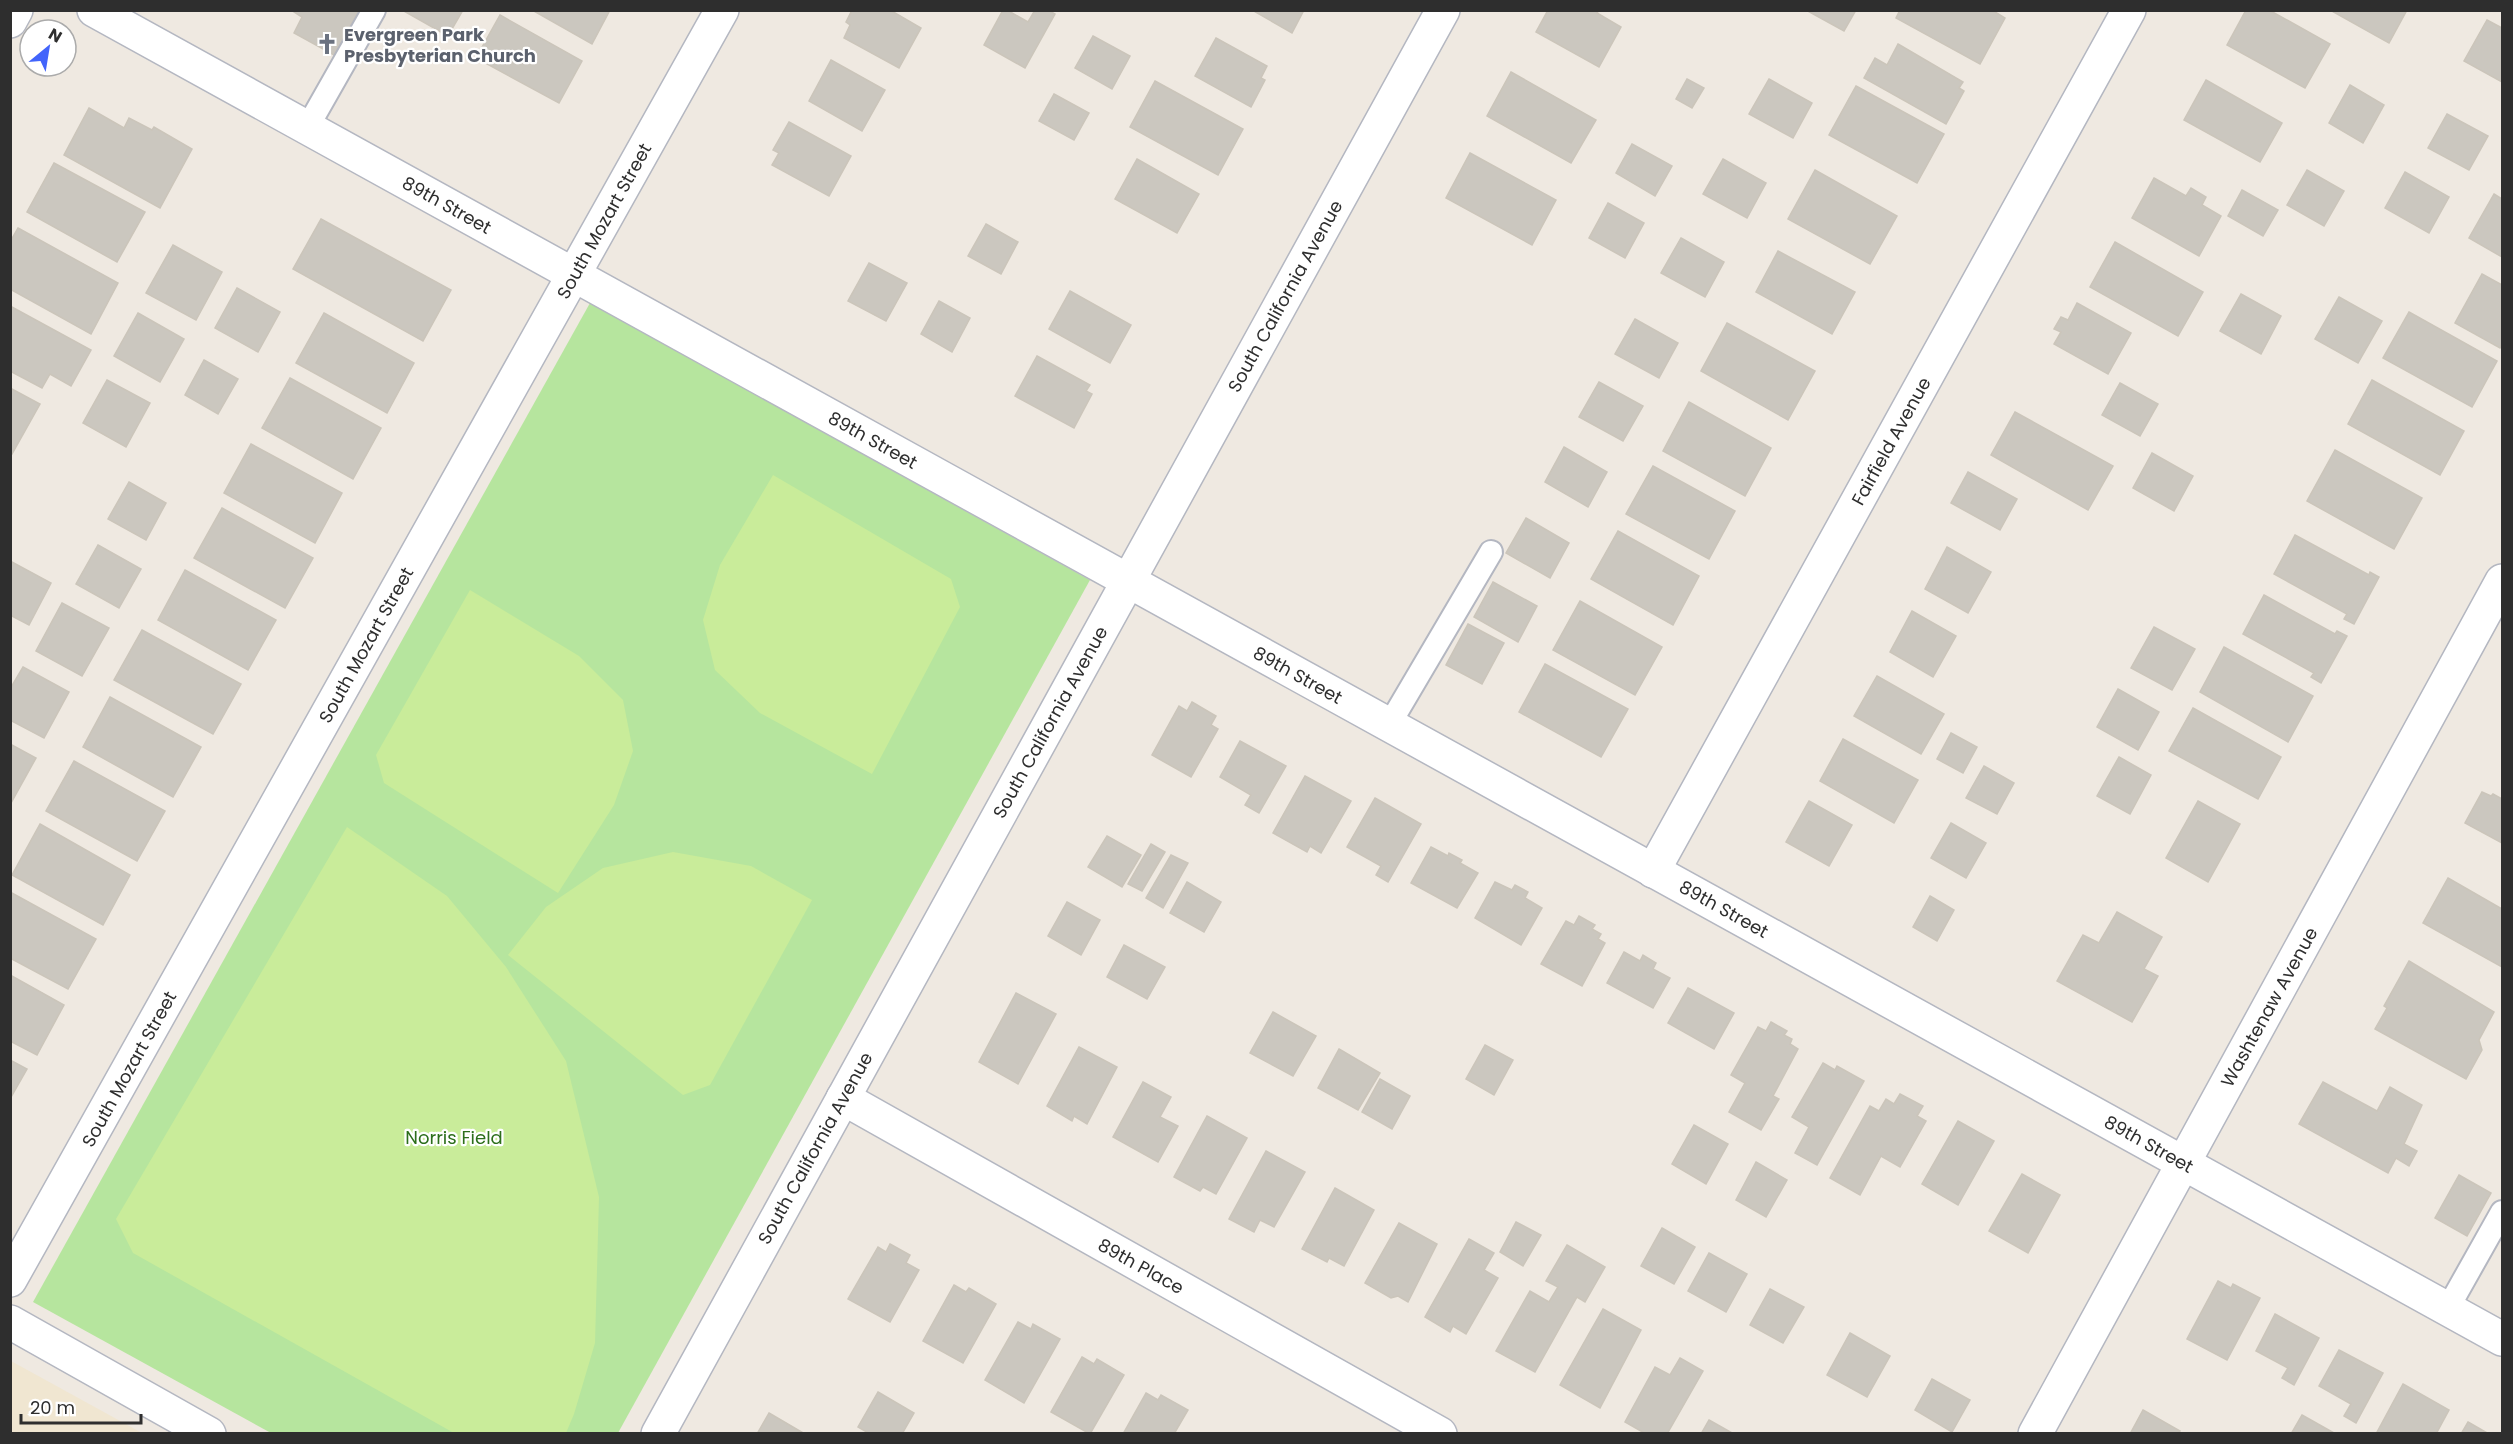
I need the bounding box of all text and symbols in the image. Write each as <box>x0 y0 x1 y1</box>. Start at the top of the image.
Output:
north arrow <box>18 18 78 78</box>
text: N <box>44 22 66 48</box>
place label: Evergreen Park Presbyterian Church <box>344 22 536 68</box>
church icon: Evergreen Park Presbyterian Church <box>315 32 339 56</box>
street label: South Mozart Street <box>551 139 657 303</box>
street label: 89th Street <box>398 170 496 240</box>
street label: South California Avenue <box>1222 195 1348 397</box>
street label: Fairfield Avenue <box>1845 372 1937 510</box>
street label: 89th Street <box>824 405 922 475</box>
street label: South Mozart Street <box>313 563 419 727</box>
street label: South California Avenue <box>987 621 1113 823</box>
street label: 89th Street <box>1249 640 1347 710</box>
street label: 89th Street <box>1675 874 1773 944</box>
street label: Washtenaw Avenue <box>2215 923 2323 1091</box>
street label: South Mozart Street <box>76 987 182 1151</box>
street label: South California Avenue <box>752 1047 878 1249</box>
street label: 89th Street <box>2100 1109 2198 1179</box>
park label: Norris Field <box>405 1125 503 1150</box>
street label: 89th Place <box>1094 1232 1188 1300</box>
scale bar <box>21 1387 141 1425</box>
text: 20 m <box>30 1395 75 1420</box>

